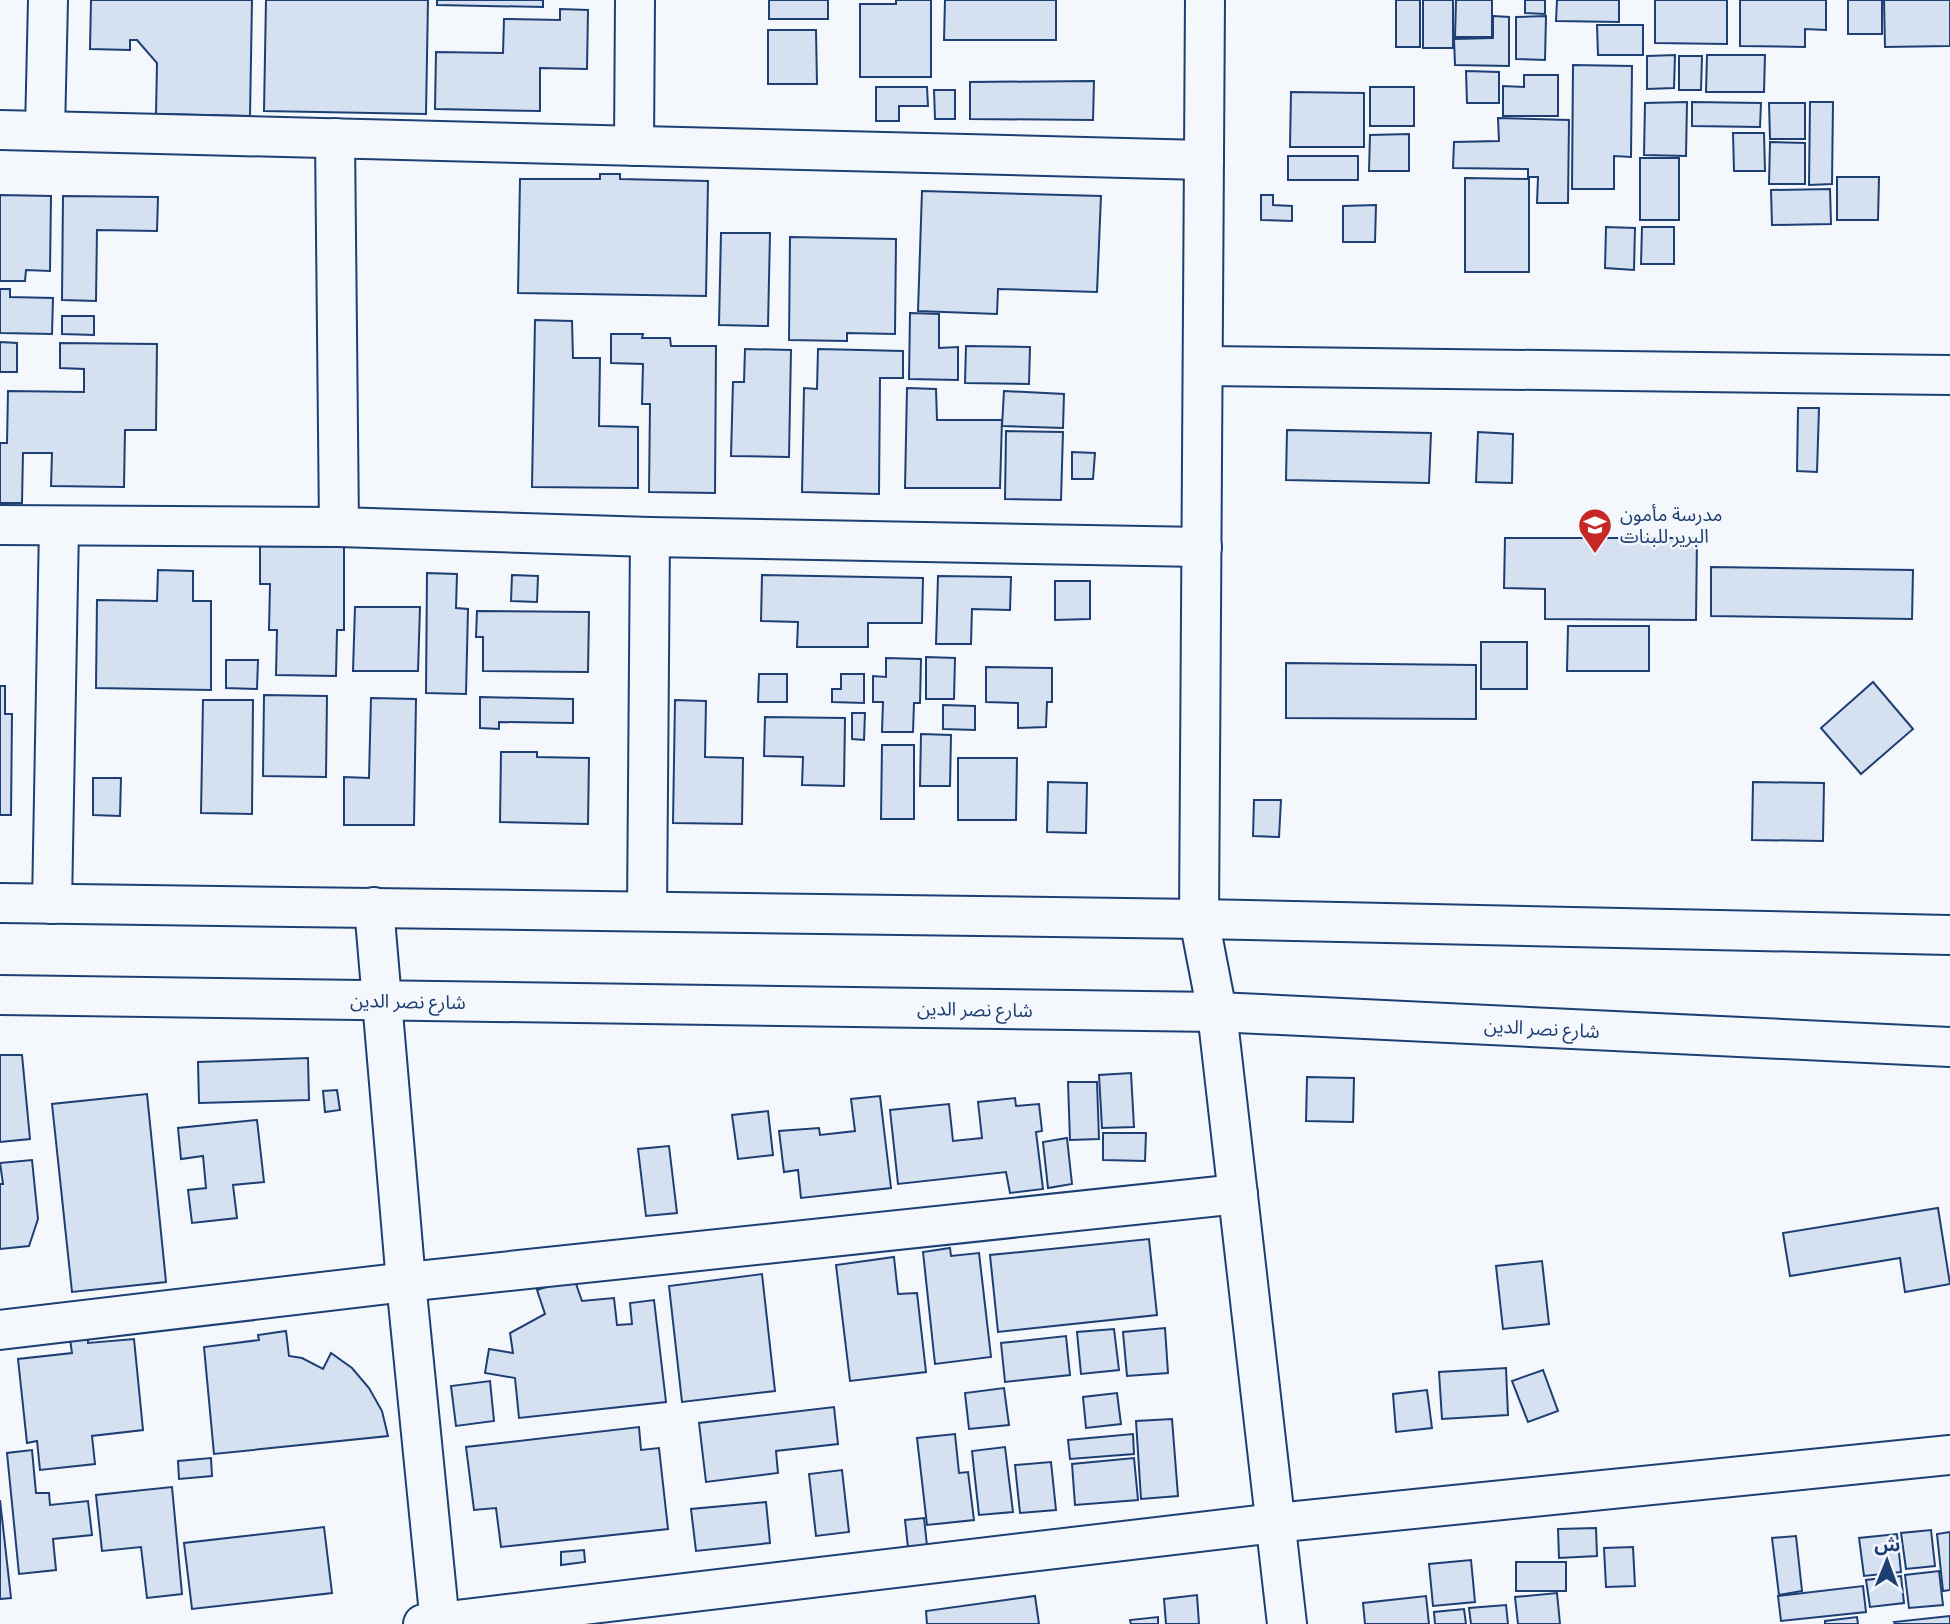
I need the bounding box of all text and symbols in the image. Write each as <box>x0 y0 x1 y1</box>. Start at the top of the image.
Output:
place label: مدرسة مأمون البرير للبنات <box>1620 502 1723 548</box>
school or university icon: مدرسة مأمون البرير للبنات <box>1576 506 1614 555</box>
street label: شارع نصر الدين <box>350 988 466 1016</box>
street label: شارع نصر الدين <box>917 996 1033 1024</box>
street label: شارع نصر الدين <box>1483 1013 1600 1045</box>
north arrow <box>1852 1526 1922 1596</box>
text: ش <box>1874 1532 1901 1556</box>

